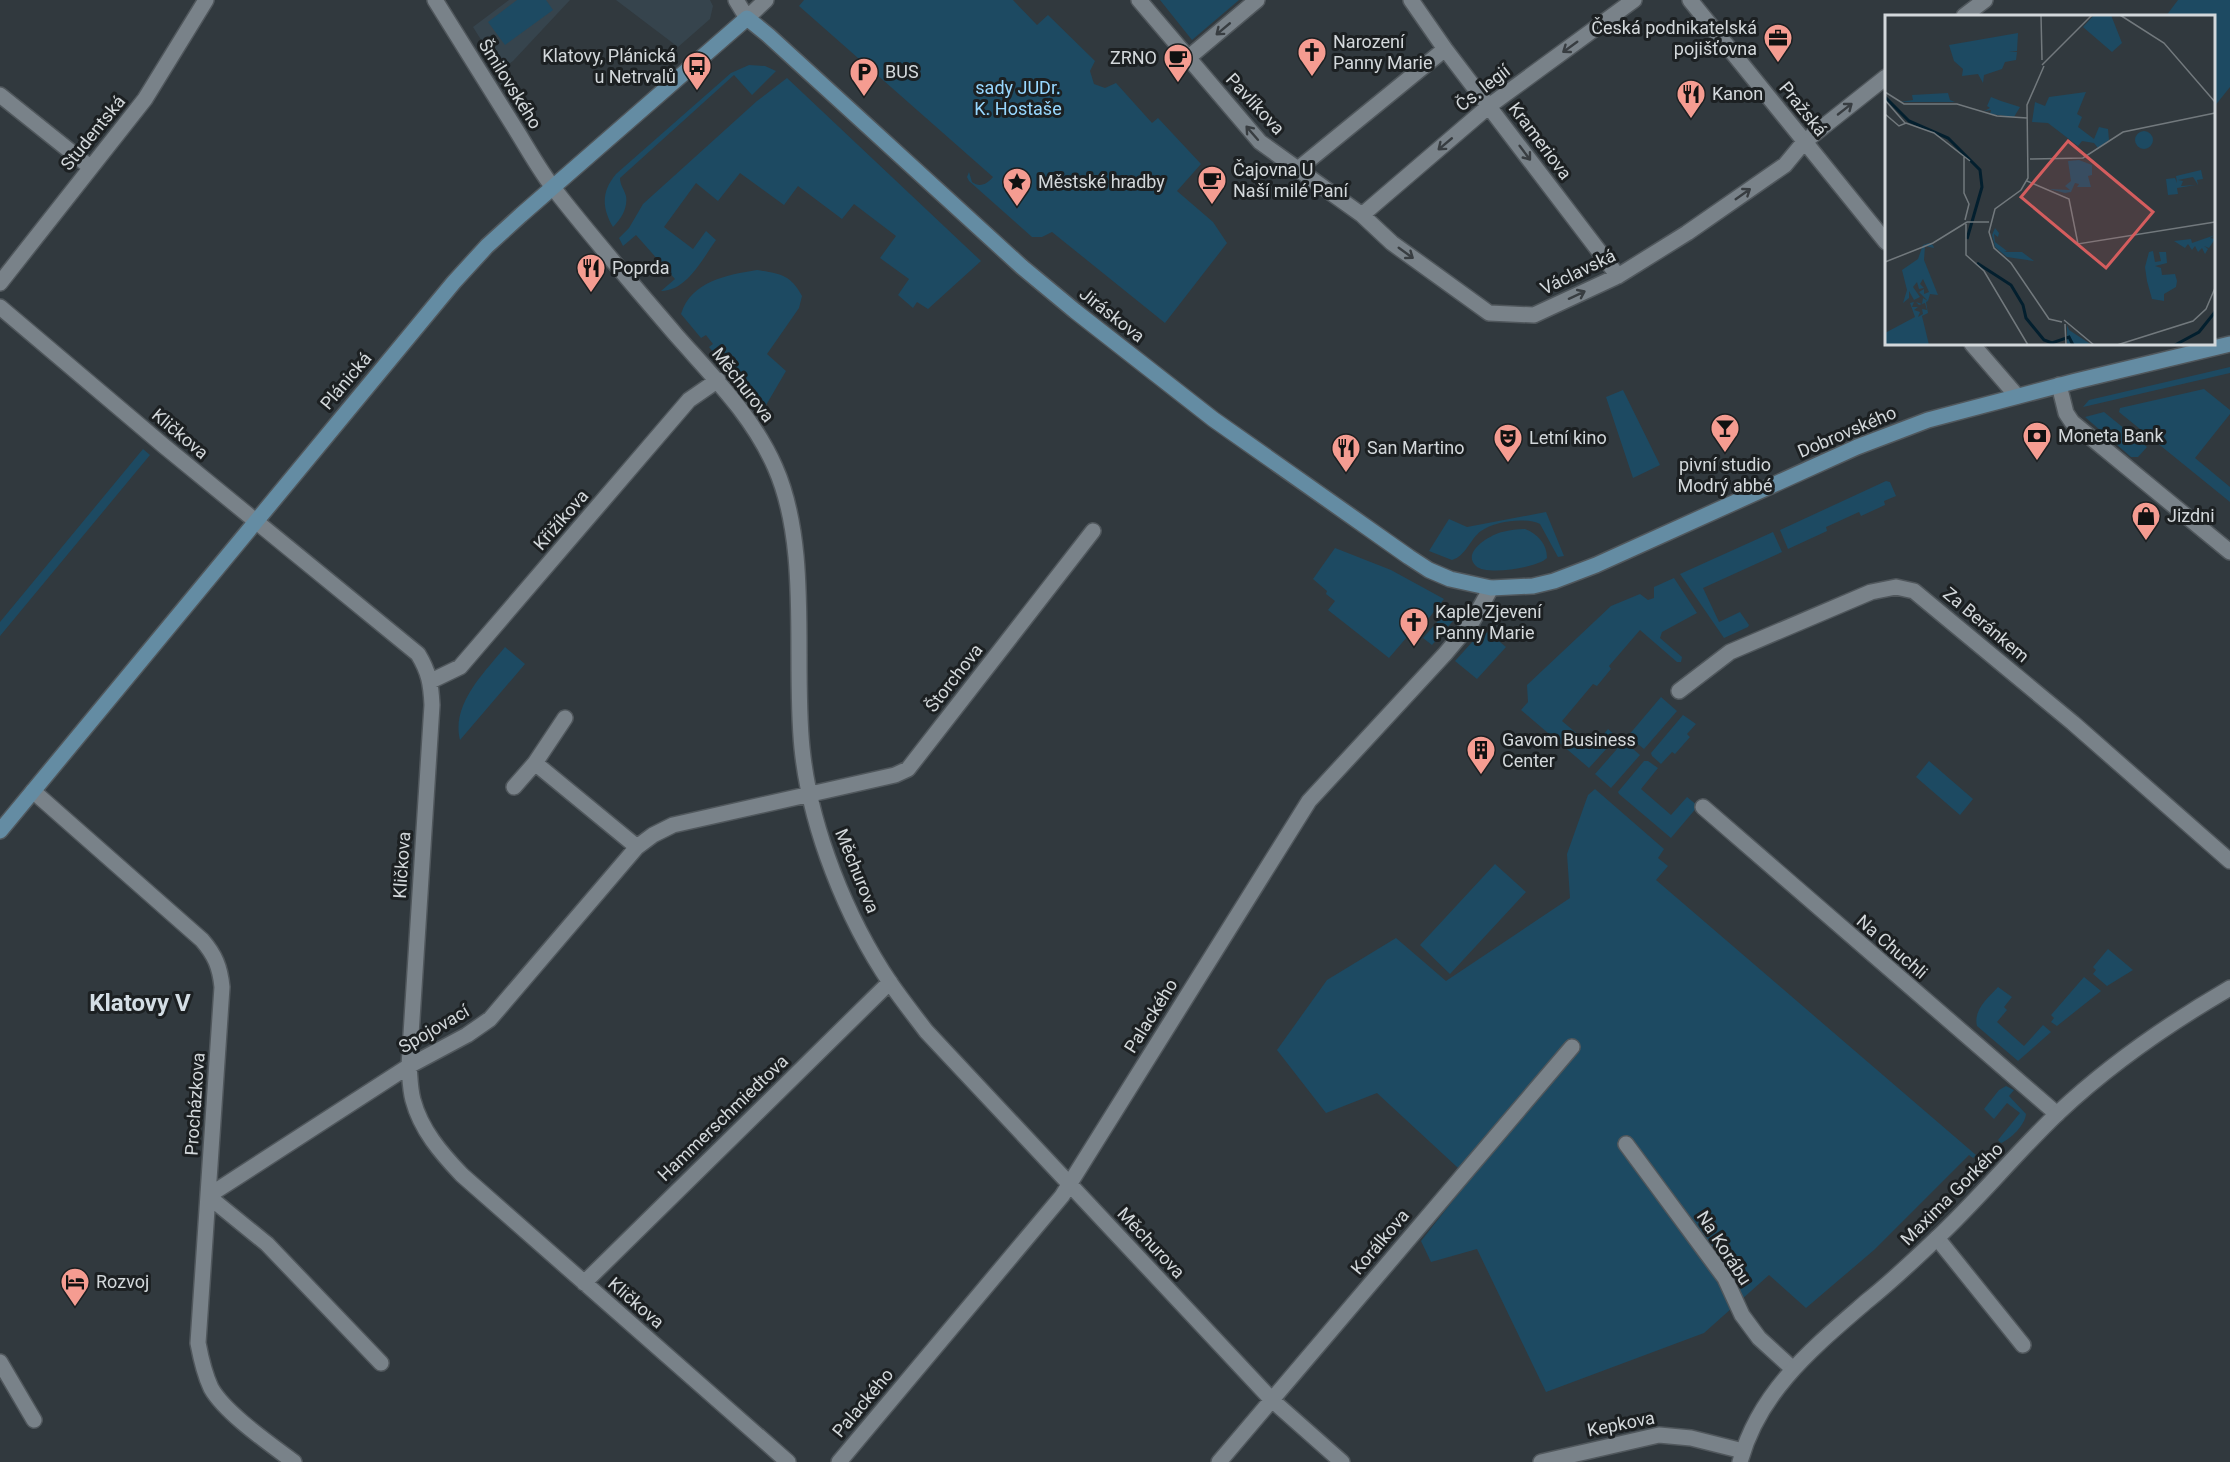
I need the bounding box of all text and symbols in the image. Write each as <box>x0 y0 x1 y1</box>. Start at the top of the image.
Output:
inset map <box>1885 15 2215 345</box>
place label: Česká podnikatelská pojišťovna <box>1591 17 1757 59</box>
one-way arrow <box>1216 22 1231 36</box>
office icon: Česká podnikatelská pojišťovna <box>1762 22 1794 64</box>
place label: Narození Panny Marie <box>1333 31 1432 73</box>
street label: Šmilovského <box>474 35 546 133</box>
church icon: Narození Panny Marie <box>1296 36 1328 78</box>
one-way arrow <box>1562 41 1578 53</box>
cafe icon: ZRNO <box>1162 42 1194 84</box>
place label: Klatovy, Plánická u Netrvalů <box>542 45 676 87</box>
place label: ZRNO <box>1110 47 1157 68</box>
bus stop icon: Klatovy, Plánická u Netrvalů <box>681 50 713 92</box>
parking icon: BUS <box>848 56 880 98</box>
street label: Čs. legií <box>1451 60 1514 115</box>
place label: BUS <box>885 61 919 82</box>
street label: Pavlíkova <box>1222 69 1289 139</box>
park label: sady JUDr. K. Hostaše <box>974 77 1062 119</box>
street label: Pražská <box>1775 77 1832 140</box>
restaurant icon: Kanon <box>1675 78 1707 120</box>
place label: Kanon <box>1712 83 1763 104</box>
street label: Studentská <box>56 91 129 174</box>
street label: Krameriova <box>1505 98 1576 183</box>
one-way arrow <box>1837 103 1853 116</box>
one-way arrow <box>1245 126 1259 141</box>
one-way arrow <box>1438 137 1453 151</box>
one-way arrow <box>1518 145 1531 161</box>
place label: Čajovna U Naší milé Paní <box>1233 159 1348 201</box>
cafe icon: Čajovna U Naší milé Paní <box>1196 164 1228 206</box>
place icon: Městské hradby <box>1001 166 1033 208</box>
place label: Městské hradby <box>1038 171 1165 192</box>
one-way arrow <box>1735 188 1751 200</box>
street label: Václavská <box>1537 244 1619 299</box>
one-way arrow <box>1398 247 1414 259</box>
restaurant icon: Poprda <box>575 252 607 294</box>
place label: Poprda <box>612 257 670 278</box>
street label: Jiráskova <box>1076 283 1149 347</box>
one-way arrow <box>1568 289 1586 300</box>
street label: Měchurova <box>708 343 779 426</box>
street label: Plánická <box>316 348 376 414</box>
street label: Dobrovského <box>1794 401 1899 462</box>
street label: Kličkova <box>148 404 213 463</box>
bar icon: pivní studio Modrý abbé <box>1709 412 1741 454</box>
bank icon: Moneta Bank <box>2021 420 2053 462</box>
theatre icon: Letní kino <box>1492 422 1524 464</box>
place label: Moneta Bank <box>2058 425 2165 446</box>
place label: Letní kino <box>1529 427 1607 448</box>
restaurant icon: San Martino <box>1330 432 1362 474</box>
place label: San Martino <box>1367 437 1464 458</box>
place label: pivní studio Modrý abbé <box>1678 454 1772 496</box>
street label: Křižíkova <box>529 485 592 554</box>
shop icon: Jizdni <box>2130 500 2162 542</box>
place label: Jizdni <box>2167 505 2215 526</box>
street label: Za Beránkem <box>1939 583 2034 667</box>
place label: Kaple Zjevení Panny Marie <box>1435 601 1542 643</box>
church icon: Kaple Zjevení Panny Marie <box>1398 606 1430 648</box>
street label: Štorchova <box>921 640 987 716</box>
place label: Gavom Business Center <box>1502 729 1636 771</box>
building icon: Gavom Business Center <box>1465 734 1497 776</box>
street label: Měchurova <box>831 826 884 916</box>
street label: Kličkova <box>389 831 414 899</box>
street label: Na Chuchli <box>1853 910 1932 983</box>
street label: Palackého <box>1120 975 1182 1057</box>
district label: Klatovy V <box>89 989 191 1017</box>
street label: Spojovací <box>395 1000 473 1057</box>
street label: Hammerschmiedtova <box>653 1050 792 1185</box>
street label: Procházkova <box>180 1052 209 1156</box>
street label: Maxima Gorkého <box>1896 1138 2007 1249</box>
street label: Měchurova <box>1113 1203 1189 1282</box>
street label: Korálkova <box>1346 1205 1413 1279</box>
street label: Na Korábu <box>1693 1207 1756 1289</box>
hotel icon: Rozvoj <box>59 1266 91 1308</box>
place label: Rozvoj <box>96 1271 149 1292</box>
street label: Kličkova <box>604 1273 669 1333</box>
street label: Palackého <box>828 1364 897 1441</box>
street label: Kepkova <box>1585 1407 1656 1440</box>

